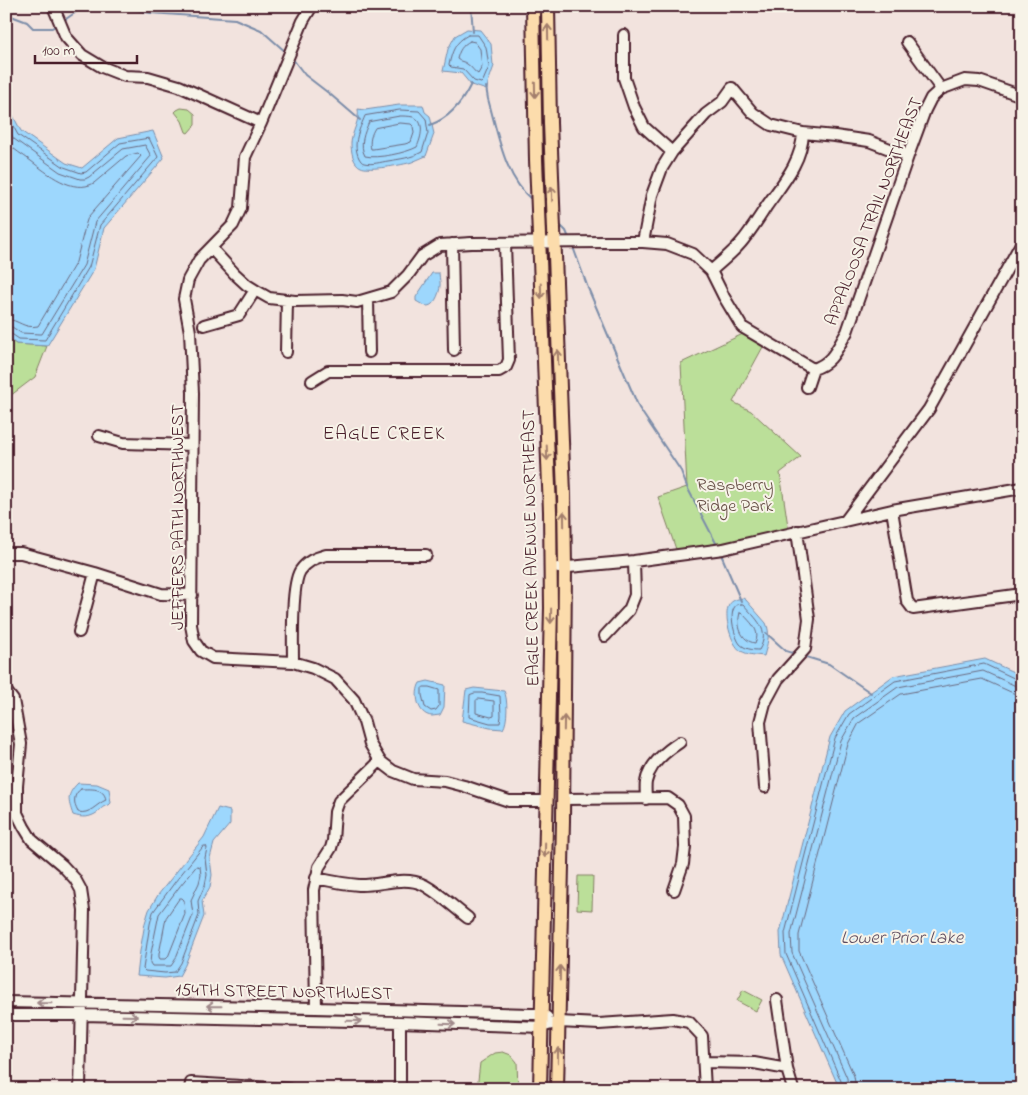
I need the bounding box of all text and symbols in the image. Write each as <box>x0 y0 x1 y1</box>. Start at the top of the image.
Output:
one-way arrow <box>543 24 553 40</box>
scale bar <box>35 32 138 64</box>
text: 100 m <box>42 40 75 62</box>
one-way arrow <box>530 82 539 98</box>
street label: APPALOOSA TRAIL NORTHEAST <box>819 94 930 330</box>
one-way arrow <box>547 187 557 203</box>
one-way arrow <box>536 282 546 299</box>
one-way arrow <box>553 349 562 365</box>
street label: JEFFERS PATH NORTHWEST <box>166 404 192 630</box>
street label: EAGLE CREEK AVENUE NORTHEAST <box>517 409 547 687</box>
district label: EAGLE CREEK <box>323 421 445 448</box>
one-way arrow <box>543 445 552 461</box>
park label: Raspberry Ridge Park <box>697 473 773 521</box>
one-way arrow <box>560 512 569 528</box>
one-way arrow <box>546 608 556 624</box>
one-way arrow <box>559 715 569 732</box>
one-way arrow <box>540 842 550 858</box>
water label: Lower Prior Lake <box>841 925 965 952</box>
one-way arrow <box>555 965 565 982</box>
street label: 154TH STREET NORTHWEST <box>175 978 393 1008</box>
one-way arrow <box>36 998 52 1007</box>
one-way arrow <box>207 1001 223 1011</box>
one-way arrow <box>122 1012 138 1021</box>
one-way arrow <box>346 1016 362 1026</box>
one-way arrow <box>440 1019 456 1028</box>
one-way arrow <box>553 1048 563 1064</box>

